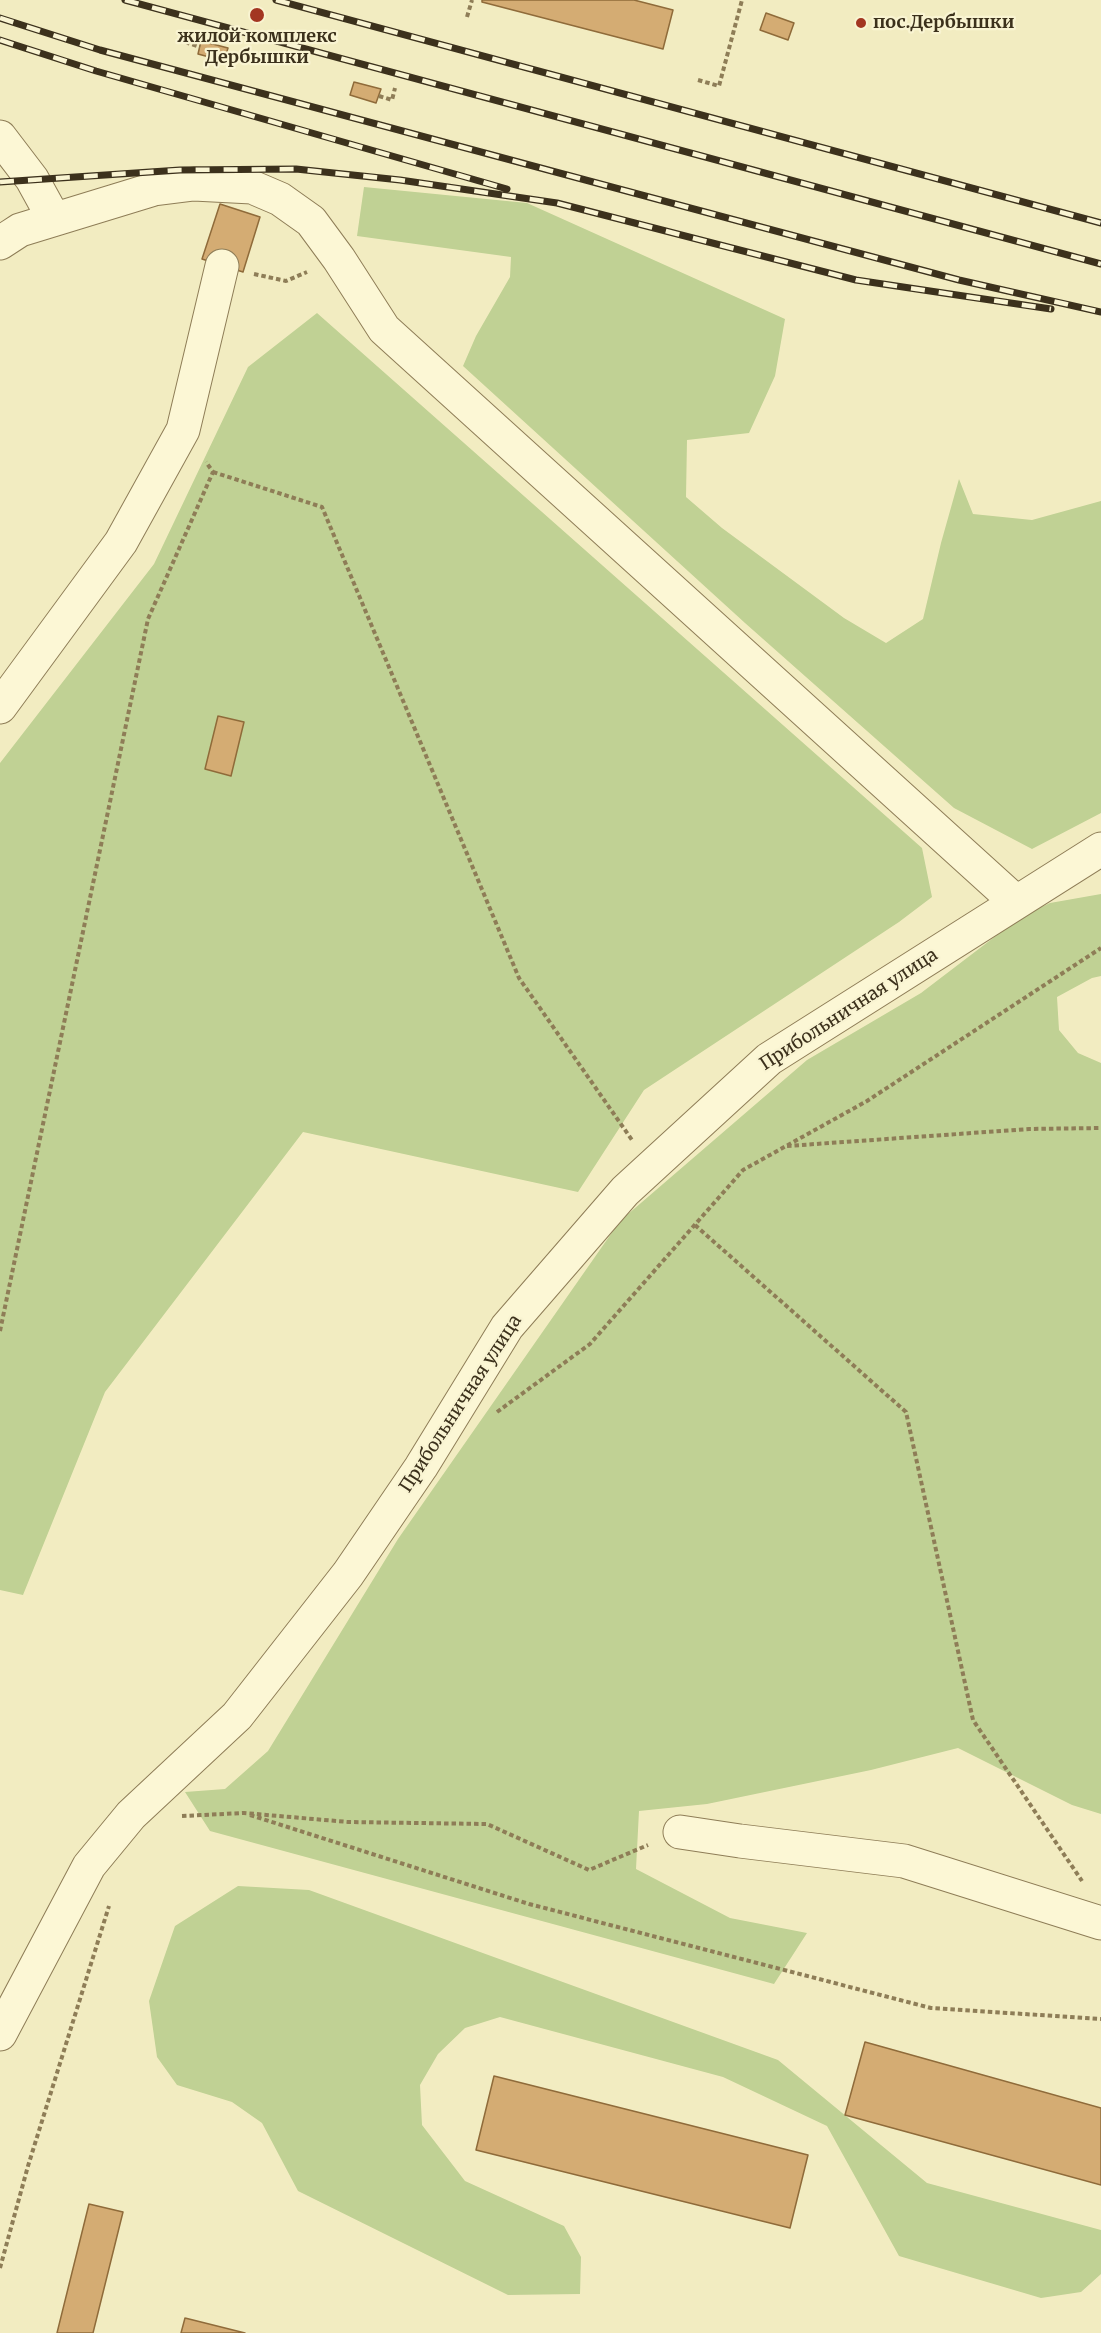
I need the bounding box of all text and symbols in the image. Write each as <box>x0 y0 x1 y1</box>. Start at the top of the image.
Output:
marker: жилой комплекс Дербышки <box>248 6 266 24</box>
place label: пос.Дербышки <box>873 12 1014 34</box>
marker: пос.Дербышки <box>854 16 868 30</box>
place label: жилой комплекс Дербышки <box>177 26 337 68</box>
street label: Прибольничная улица <box>756 944 942 1076</box>
street label: Прибольничная улица <box>395 1311 527 1497</box>

